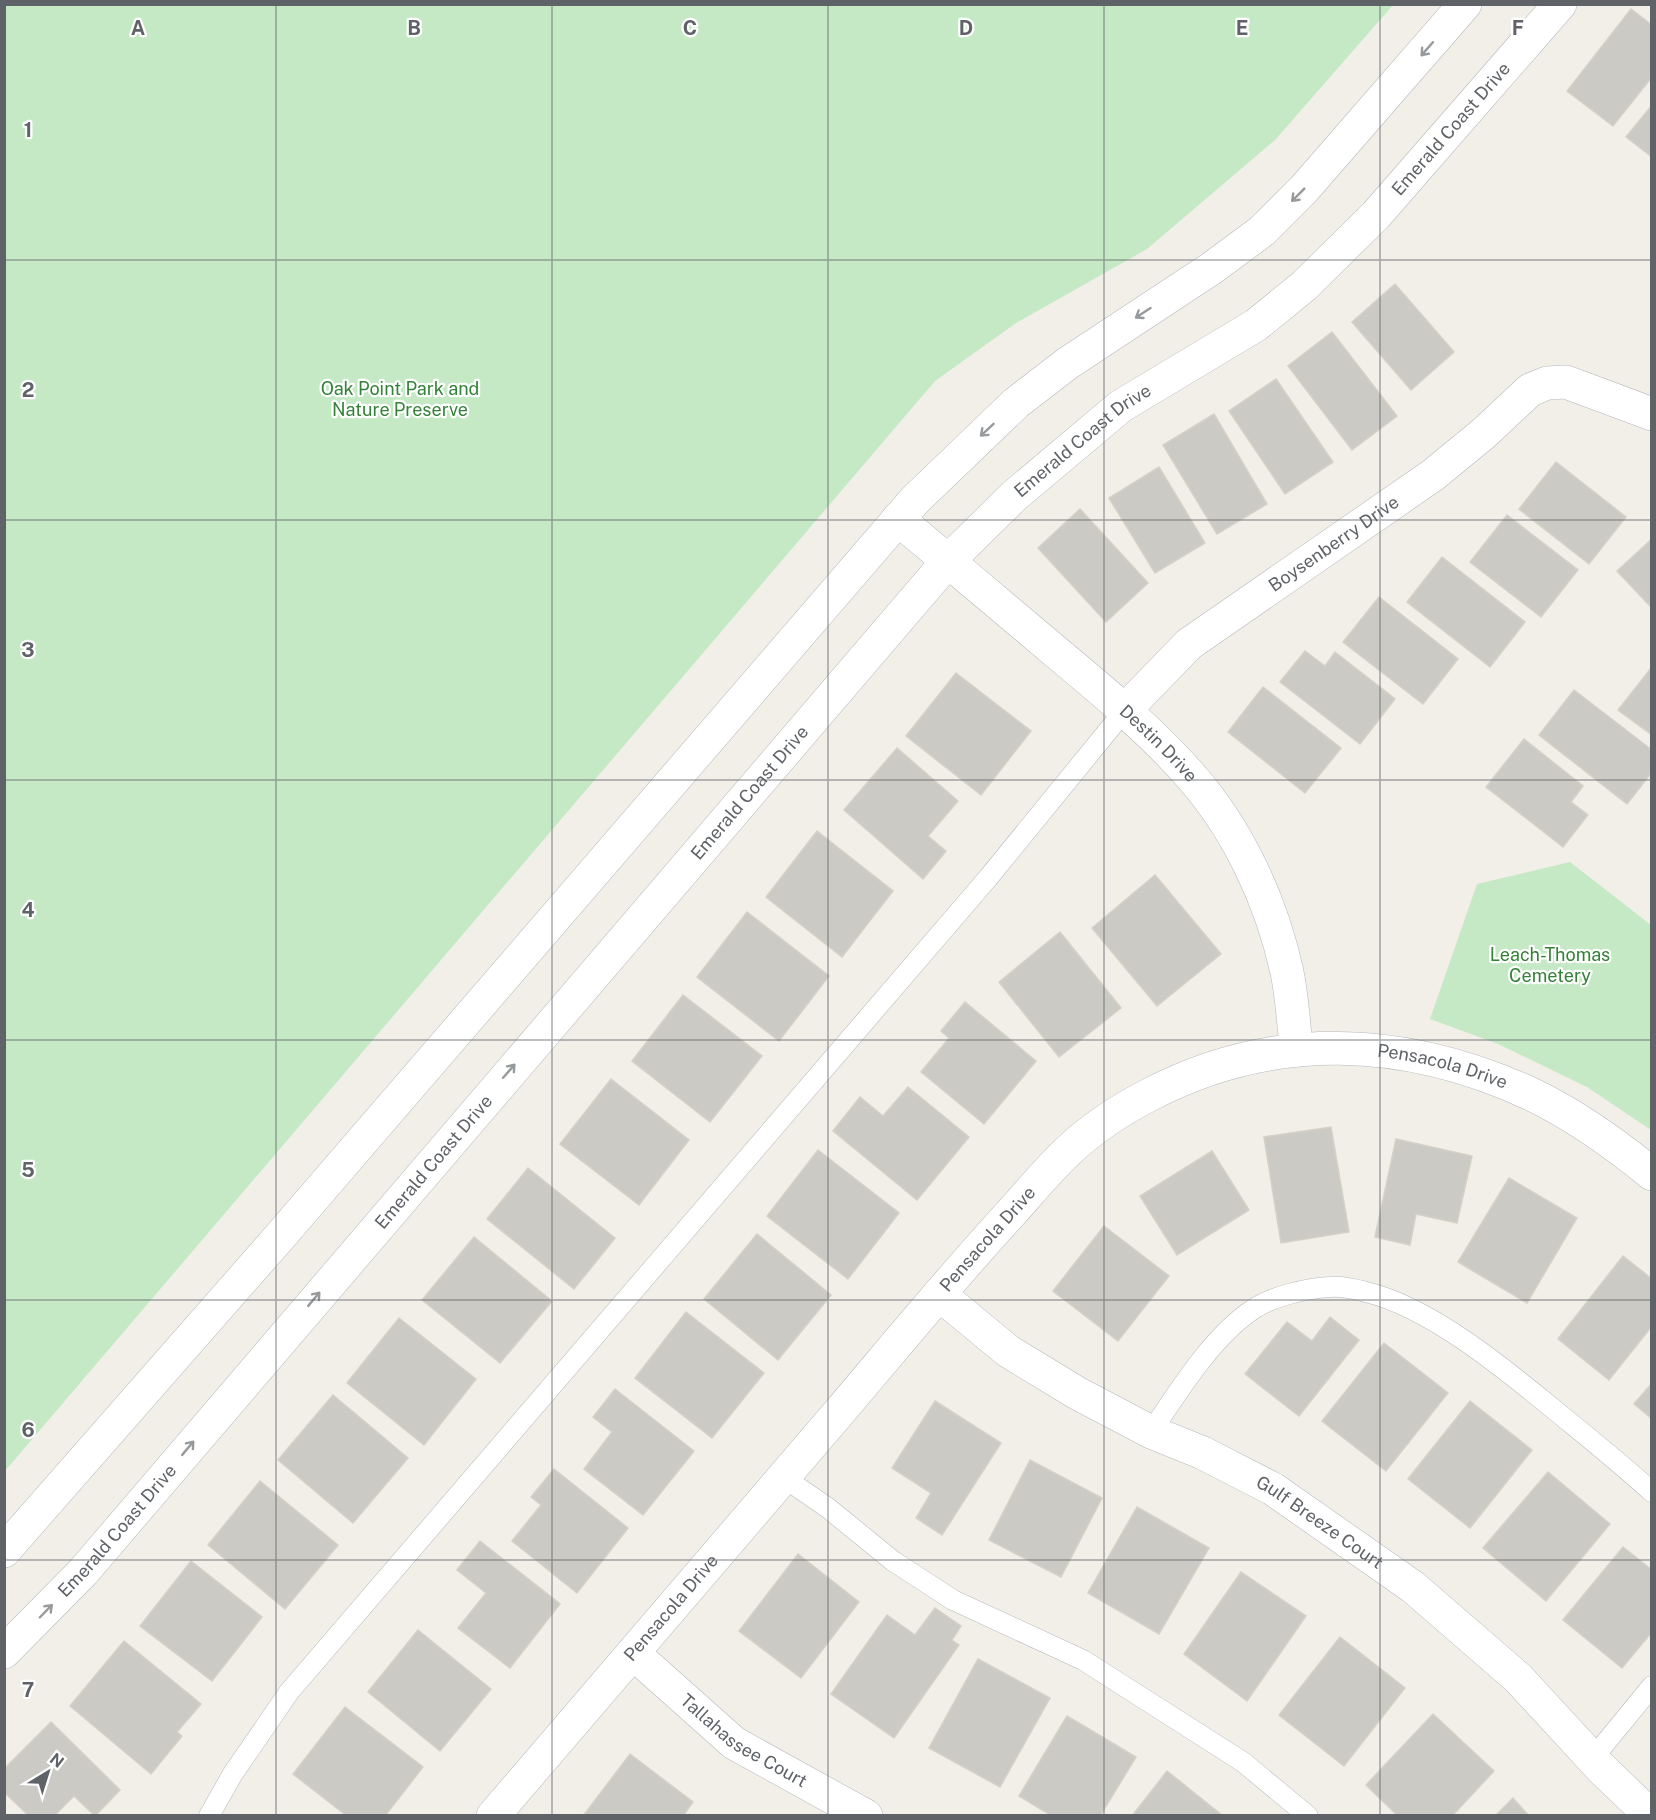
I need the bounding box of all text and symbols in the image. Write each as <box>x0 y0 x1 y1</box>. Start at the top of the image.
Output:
text: A <box>131 16 145 40</box>
text: B <box>407 16 421 40</box>
text: C <box>683 16 697 40</box>
text: D <box>959 16 973 40</box>
text: E <box>1236 16 1248 40</box>
text: F <box>1512 16 1524 40</box>
one-way arrow <box>1420 41 1433 57</box>
street label: Emerald Coast Drive <box>1387 58 1514 199</box>
text: 1 <box>24 118 32 142</box>
one-way arrow <box>1290 188 1305 203</box>
one-way arrow <box>1135 307 1152 319</box>
text: 2 <box>22 378 34 402</box>
park label: Oak Point Park and Nature Preserve <box>321 378 479 420</box>
street label: Emerald Coast Drive <box>1010 379 1155 501</box>
one-way arrow <box>980 423 995 437</box>
street label: Boysenberry Drive <box>1264 491 1403 596</box>
text: 3 <box>21 638 35 662</box>
street label: Destin Drive <box>1116 700 1202 786</box>
street label: Emerald Coast Drive <box>686 721 812 864</box>
text: 4 <box>21 898 35 922</box>
park label: Leach-Thomas Cemetery <box>1490 944 1610 986</box>
street label: Pensacola Drive <box>1376 1040 1511 1093</box>
one-way arrow <box>503 1063 516 1079</box>
street label: Emerald Coast Drive <box>370 1091 496 1233</box>
text: 5 <box>21 1158 35 1182</box>
street label: Pensacola Drive <box>935 1182 1040 1296</box>
one-way arrow <box>307 1292 321 1307</box>
text: 6 <box>21 1418 35 1442</box>
one-way arrow <box>181 1441 195 1456</box>
street label: Emerald Coast Drive <box>53 1460 180 1601</box>
street label: Gulf Breeze Court <box>1253 1471 1387 1573</box>
street label: Pensacola Drive <box>619 1550 722 1665</box>
one-way arrow <box>39 1603 54 1618</box>
text: 7 <box>22 1678 34 1702</box>
street label: Tallahassee Court <box>676 1689 811 1791</box>
north arrow <box>18 1742 78 1802</box>
text: N <box>46 1749 68 1772</box>

